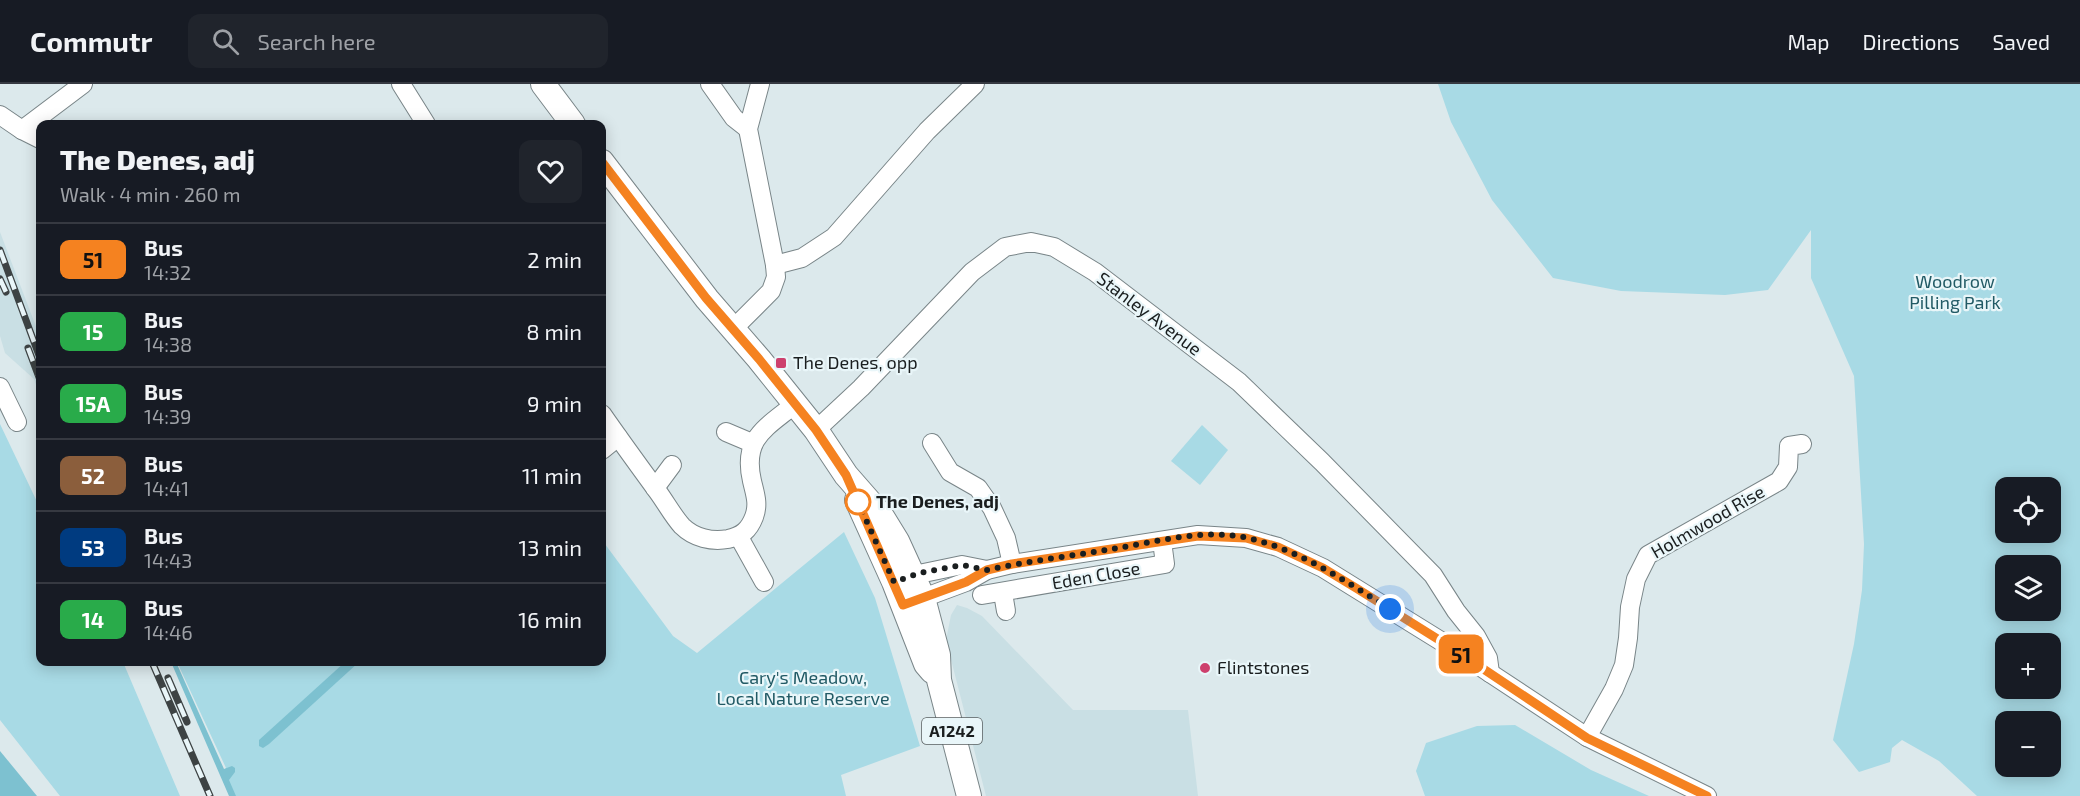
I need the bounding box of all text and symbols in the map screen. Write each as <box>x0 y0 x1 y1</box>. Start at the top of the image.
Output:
search box <box>188 14 608 68</box>
text: Commutr <box>30 24 152 58</box>
icon: search <box>209 25 242 58</box>
text: Search here <box>257 28 376 54</box>
text: Map <box>1787 29 1830 54</box>
text: Directions <box>1863 29 1959 54</box>
text: Saved <box>1992 29 2050 54</box>
button: heart <box>519 140 582 203</box>
text: The Denes, adj <box>60 142 255 176</box>
text: Walk · 4 min · 260 m <box>60 182 240 206</box>
text: Bus <box>144 234 183 260</box>
text: 2 min <box>527 246 582 272</box>
text: 51 <box>83 247 103 272</box>
text: 14:32 <box>144 260 191 284</box>
street label: Stanley Avenue <box>1093 267 1206 360</box>
park label: Woodrow Pilling Park <box>1909 270 2001 313</box>
text: Bus <box>144 306 183 332</box>
text: 8 min <box>526 318 582 344</box>
text: 15 <box>83 319 103 344</box>
text: 14:38 <box>144 332 192 356</box>
place label: The Denes, opp <box>793 351 918 373</box>
marker: The Denes, opp <box>774 356 788 370</box>
text: Bus <box>144 378 183 404</box>
text: 9 min <box>527 390 582 416</box>
text: 15A <box>76 391 110 416</box>
text: 14:39 <box>144 404 192 428</box>
text: Bus <box>144 450 183 476</box>
text: 11 min <box>522 462 582 488</box>
text: 52 <box>81 463 105 488</box>
text: 14:41 <box>144 476 189 500</box>
map controls <box>1995 477 2061 777</box>
button: locate <box>1995 477 2061 543</box>
street label: Holmwood Rise <box>1647 480 1768 562</box>
marker: The Denes, adj <box>845 489 871 515</box>
place label: The Denes, adj <box>876 490 999 512</box>
text: Bus <box>144 522 183 548</box>
text: 13 min <box>519 534 582 560</box>
text: 53 <box>81 535 105 560</box>
text: 14:43 <box>144 548 192 572</box>
button: layers <box>1995 555 2061 621</box>
street label: Eden Close <box>1050 556 1142 594</box>
text: Bus <box>144 594 183 620</box>
your location <box>1375 594 1405 624</box>
text: 16 min <box>518 606 582 632</box>
text: 14 <box>82 607 104 632</box>
text: 14:46 <box>144 620 193 644</box>
button: + <box>1995 633 2061 699</box>
line badge: 51 <box>1434 634 1488 674</box>
text: 51 <box>1451 642 1471 667</box>
place label: Flintstones <box>1217 656 1309 678</box>
marker: Flintstones <box>1198 661 1212 675</box>
park label: Cary's Meadow, Local Nature Reserve <box>716 666 890 709</box>
button: − <box>1995 711 2061 777</box>
road number: A1242 <box>922 718 982 744</box>

